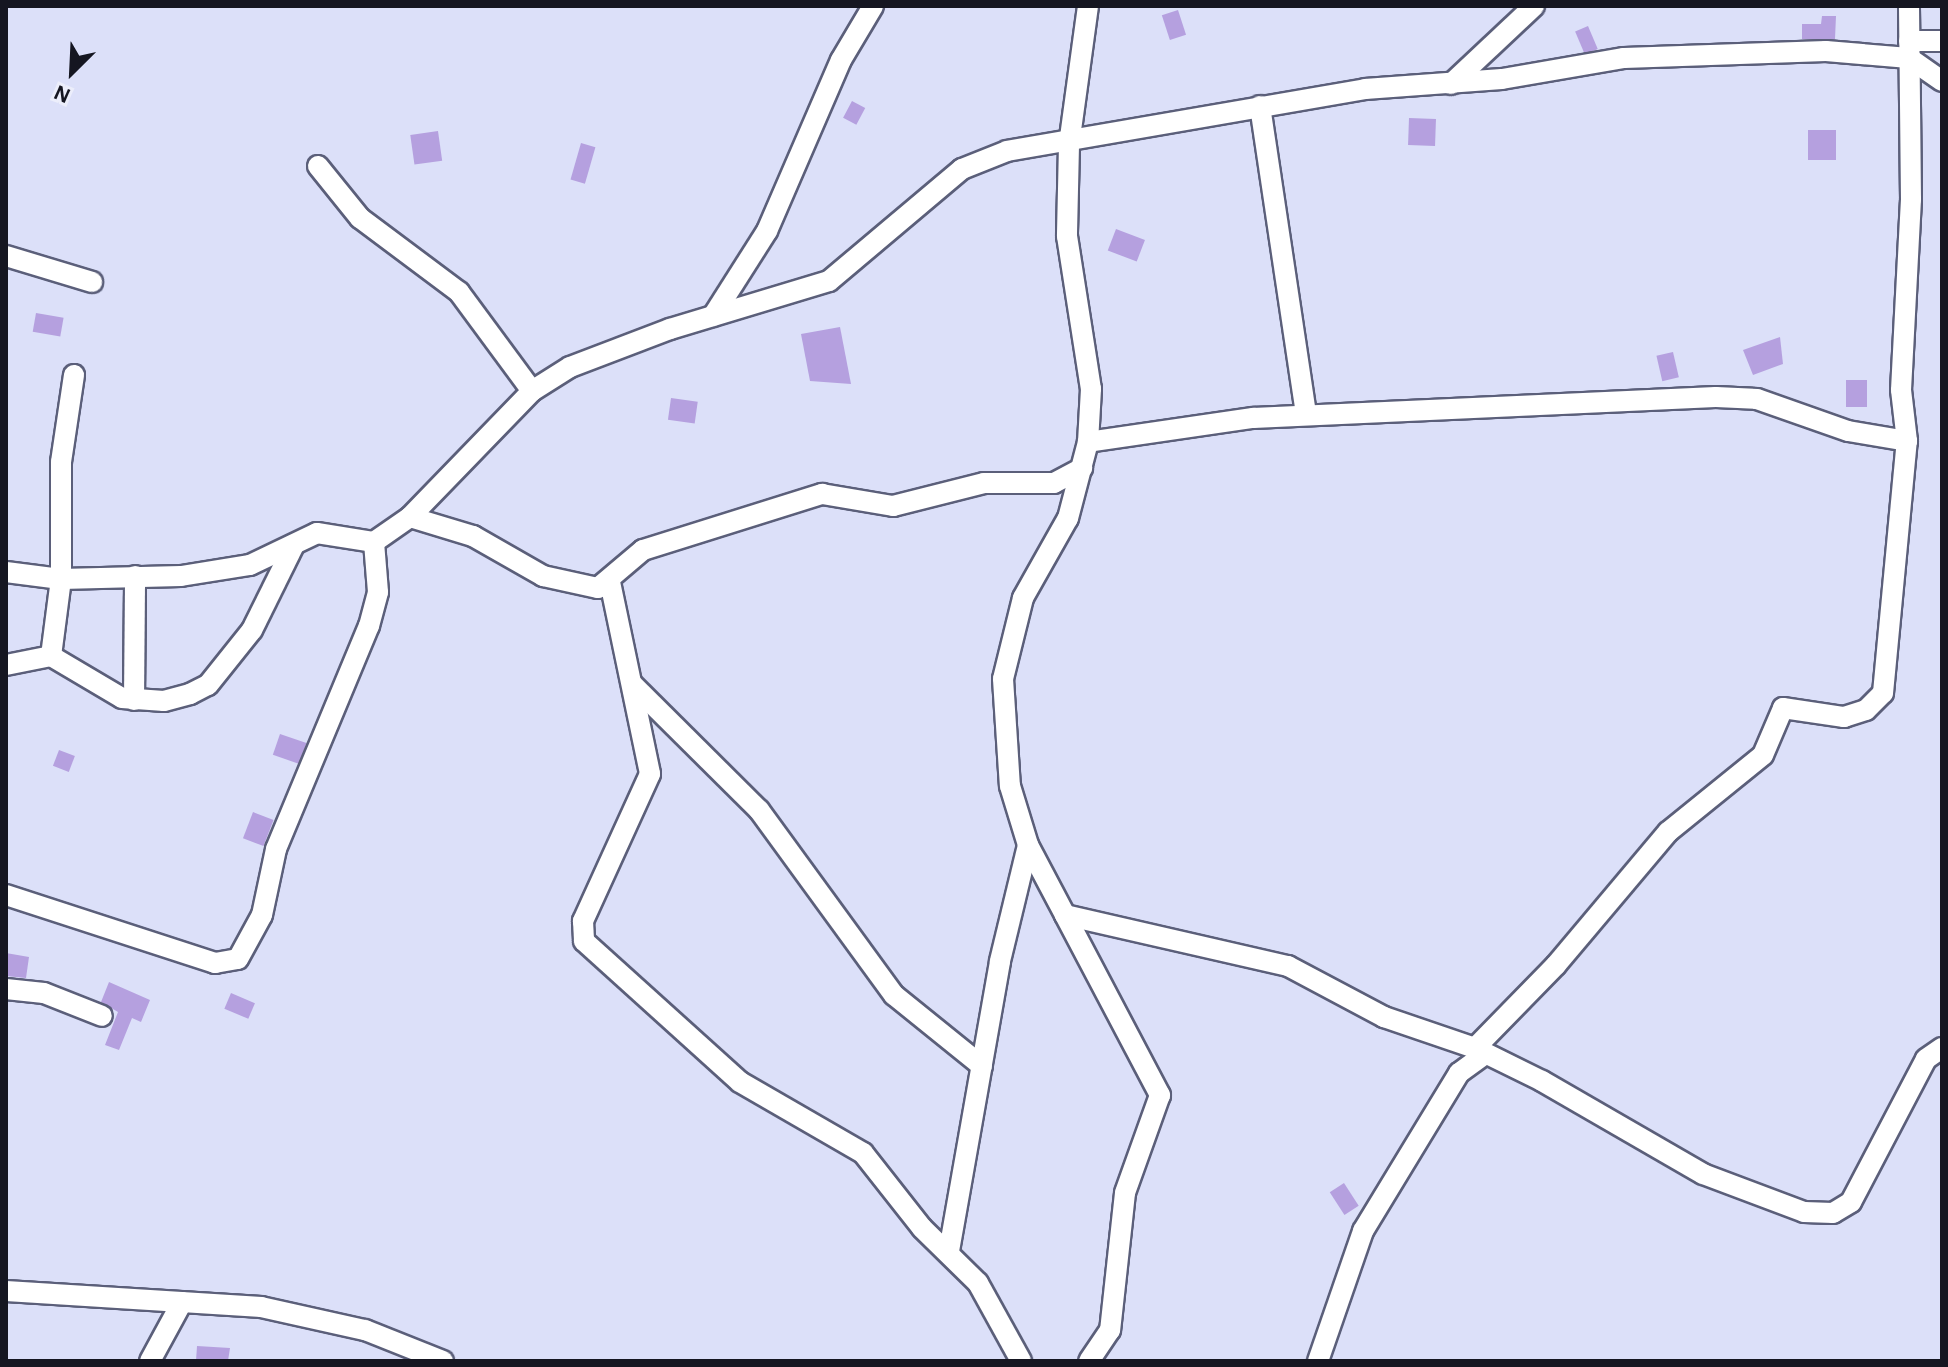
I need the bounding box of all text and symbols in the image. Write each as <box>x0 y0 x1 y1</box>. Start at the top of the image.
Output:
north arrow <box>32 32 112 112</box>
text: N <box>51 81 74 107</box>

